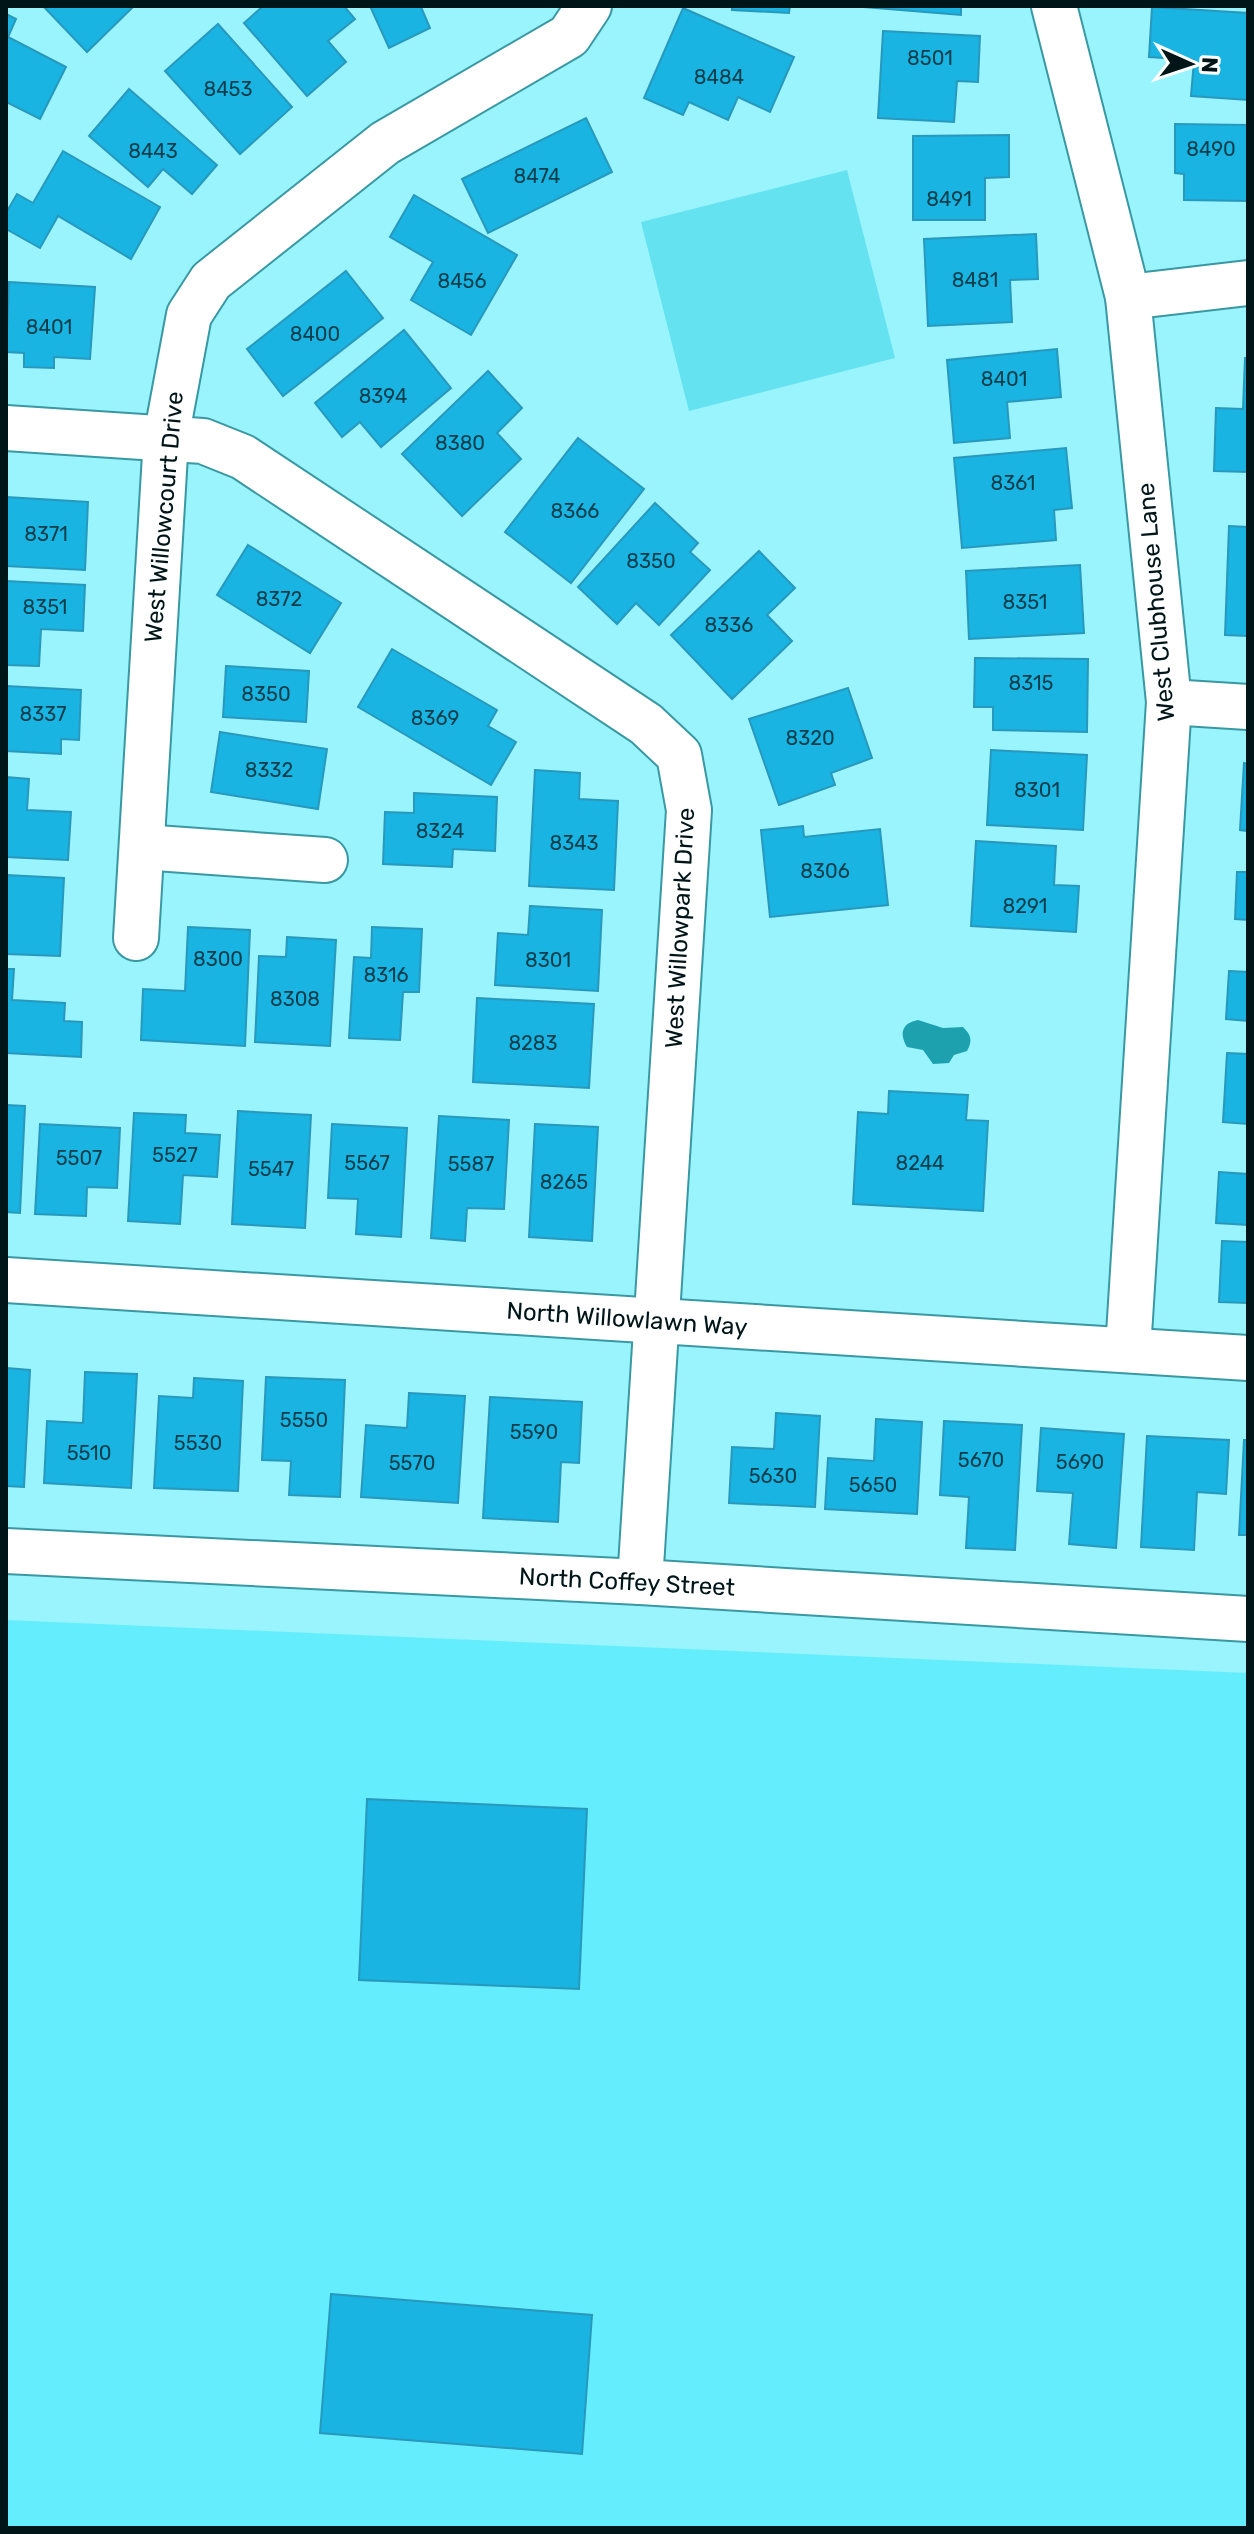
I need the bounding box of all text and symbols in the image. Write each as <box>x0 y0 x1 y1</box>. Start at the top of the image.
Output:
north arrow <box>1150 24 1230 104</box>
house number: 8501 <box>907 46 953 70</box>
text: N <box>1196 56 1223 74</box>
house number: 8484 <box>694 65 744 89</box>
house number: 8453 <box>203 77 253 101</box>
house number: 8490 <box>1186 137 1236 161</box>
house number: 8443 <box>128 139 178 163</box>
house number: 8474 <box>514 164 560 188</box>
house number: 8491 <box>926 187 972 211</box>
house number: 8481 <box>952 268 998 292</box>
house number: 8456 <box>437 269 487 293</box>
house number: 8401 <box>26 315 72 339</box>
house number: 8400 <box>290 322 340 346</box>
house number: 8401 <box>981 367 1027 391</box>
house number: 8394 <box>359 384 407 408</box>
street label: West Willowcourt Drive <box>139 390 189 644</box>
house number: 8380 <box>435 431 485 455</box>
house number: 8361 <box>991 471 1035 495</box>
street label: West Clubhouse Lane <box>1132 482 1180 722</box>
house number: 8366 <box>551 499 599 523</box>
house number: 8371 <box>24 522 68 546</box>
house number: 8350 <box>626 549 676 573</box>
house number: 8372 <box>256 587 302 611</box>
house number: 8351 <box>1003 590 1047 614</box>
house number: 8351 <box>23 595 67 619</box>
house number: 8336 <box>705 613 753 637</box>
house number: 8315 <box>1009 671 1053 695</box>
house number: 8350 <box>241 682 291 706</box>
house number: 8337 <box>19 702 67 726</box>
house number: 8369 <box>411 706 459 730</box>
house number: 8320 <box>785 726 835 750</box>
house number: 8332 <box>245 758 293 782</box>
house number: 8301 <box>1014 778 1060 802</box>
street label: West Willowpark Drive <box>660 807 700 1049</box>
house number: 8324 <box>416 819 464 843</box>
house number: 8343 <box>549 831 599 855</box>
house number: 8306 <box>800 859 850 883</box>
house number: 8291 <box>1003 894 1047 918</box>
house number: 8300 <box>193 947 243 971</box>
house number: 8301 <box>525 948 571 972</box>
house number: 8316 <box>364 963 409 987</box>
house number: 8308 <box>270 987 320 1011</box>
house number: 8283 <box>508 1031 558 1055</box>
house number: 5527 <box>152 1143 198 1167</box>
house number: 5507 <box>56 1146 102 1170</box>
house number: 5567 <box>344 1151 390 1175</box>
house number: 8244 <box>895 1151 945 1175</box>
house number: 5587 <box>448 1152 494 1176</box>
house number: 5547 <box>248 1157 294 1181</box>
house number: 8265 <box>540 1170 588 1194</box>
street label: North Willowlawn Way <box>505 1297 749 1341</box>
house number: 5550 <box>280 1408 328 1432</box>
house number: 5590 <box>510 1420 558 1444</box>
house number: 5530 <box>174 1431 222 1455</box>
house number: 5510 <box>67 1441 111 1465</box>
house number: 5670 <box>958 1448 1004 1472</box>
house number: 5690 <box>1056 1450 1104 1474</box>
house number: 5570 <box>389 1451 435 1475</box>
house number: 5630 <box>749 1464 797 1488</box>
house number: 5650 <box>849 1473 897 1497</box>
street label: North Coffey Street <box>518 1562 736 1602</box>

